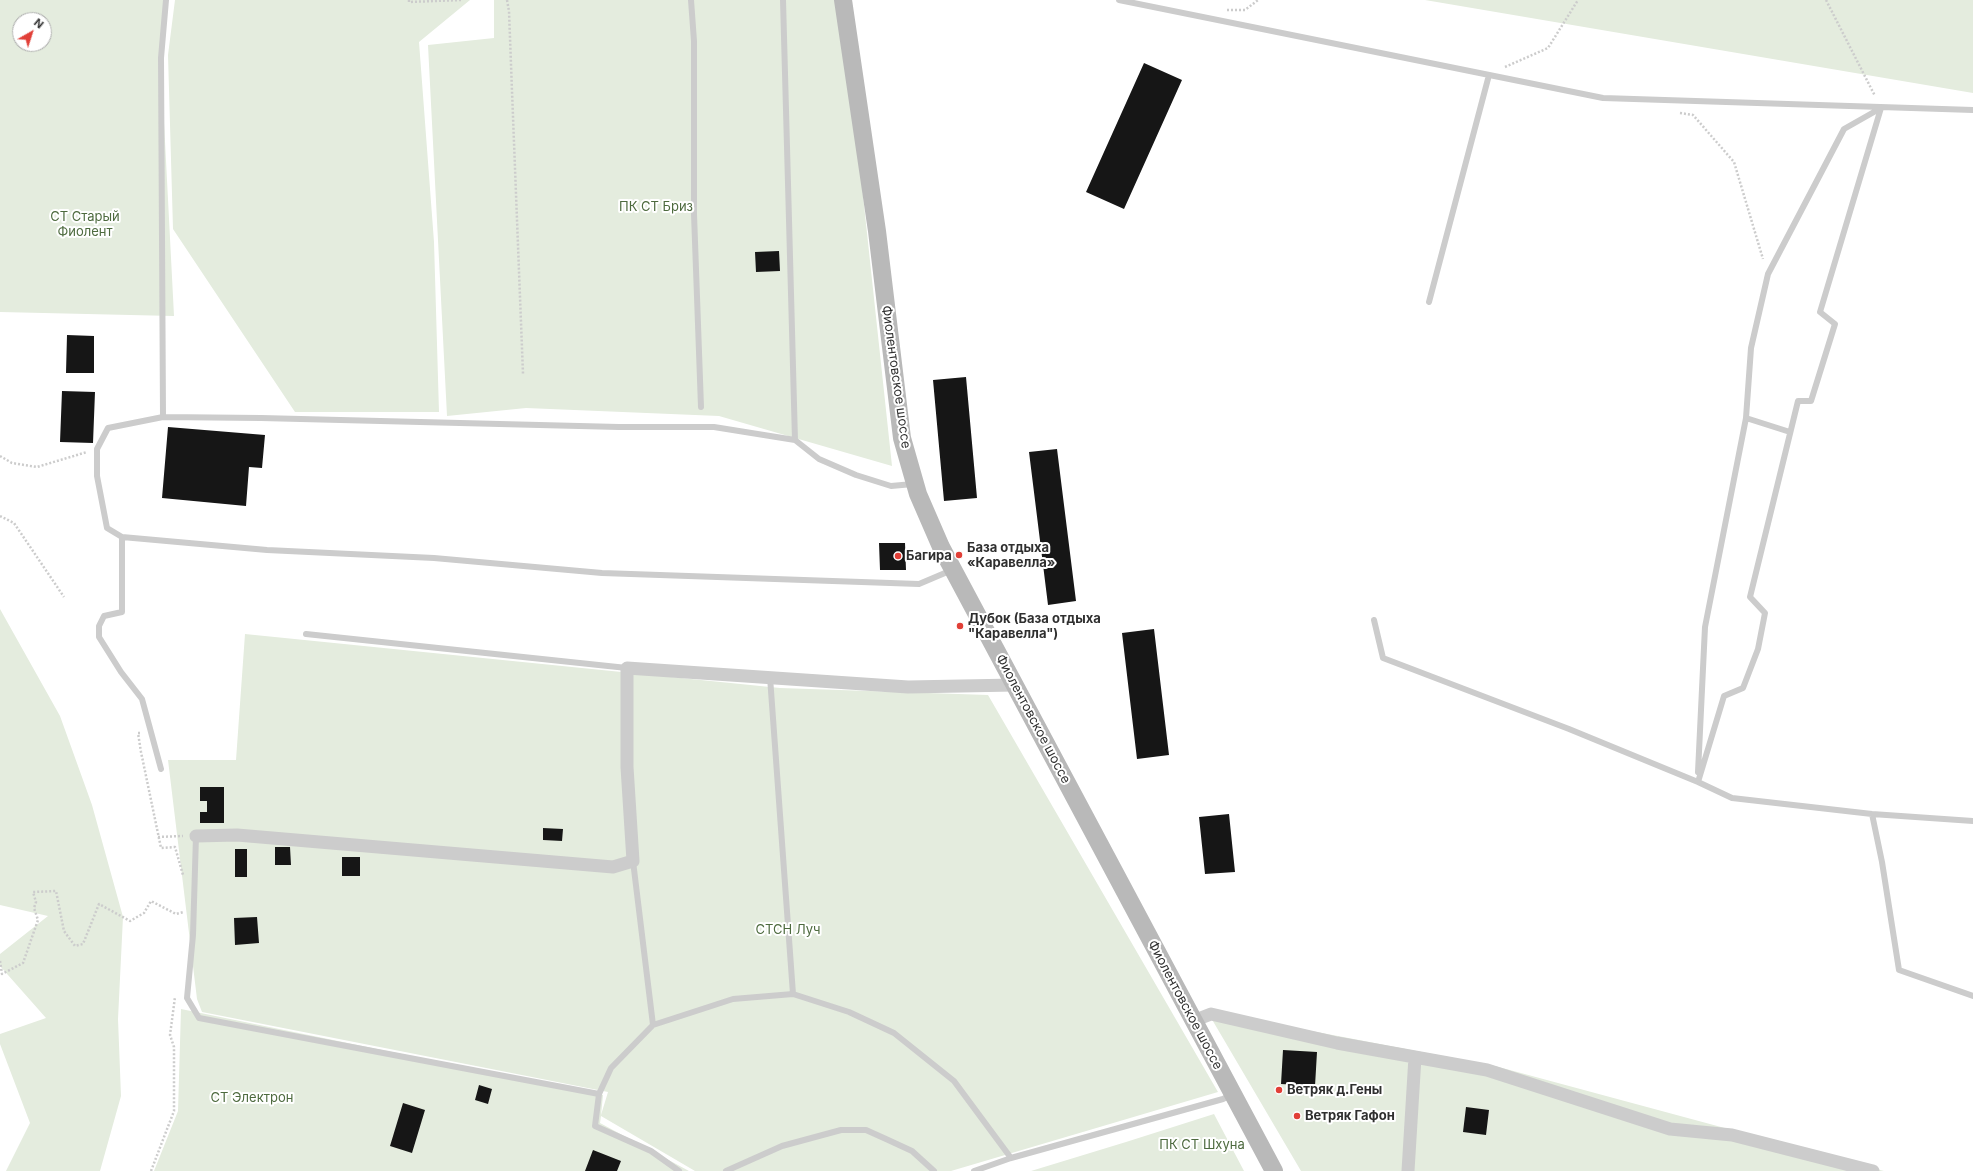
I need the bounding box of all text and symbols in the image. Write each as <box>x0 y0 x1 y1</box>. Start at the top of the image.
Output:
north arrow <box>12 12 52 52</box>
text: N <box>31 15 47 32</box>
park label: ПК СТ Бриз <box>619 199 693 215</box>
park label: СТ Старый Фиолент <box>50 209 120 240</box>
street label: Фиолентовское шоссе <box>878 305 914 449</box>
place label: База отдыха «Каравелла» <box>967 540 1055 571</box>
place label: Багира <box>906 548 952 564</box>
marker: База отдыха «Каравелла» <box>954 550 964 560</box>
marker: Багира <box>893 551 903 561</box>
place label: Дубок (База отдыха "Каравелла") <box>968 611 1101 642</box>
marker: Дубок (База отдыха "Каравелла") <box>955 621 965 631</box>
street label: Фиолентовское шоссе <box>992 652 1074 786</box>
park label: СТСН Луч <box>756 922 820 938</box>
street label: Фиолентовское шоссе <box>1144 938 1226 1072</box>
place label: Ветряк д.Гены <box>1287 1082 1382 1098</box>
marker: Ветряк д.Гены <box>1274 1085 1284 1095</box>
park label: СТ Электрон <box>211 1090 293 1106</box>
place label: Ветряк Гафон <box>1305 1108 1395 1124</box>
marker: Ветряк Гафон <box>1292 1111 1302 1121</box>
park label: ПК СТ Шхуна <box>1159 1137 1245 1153</box>

